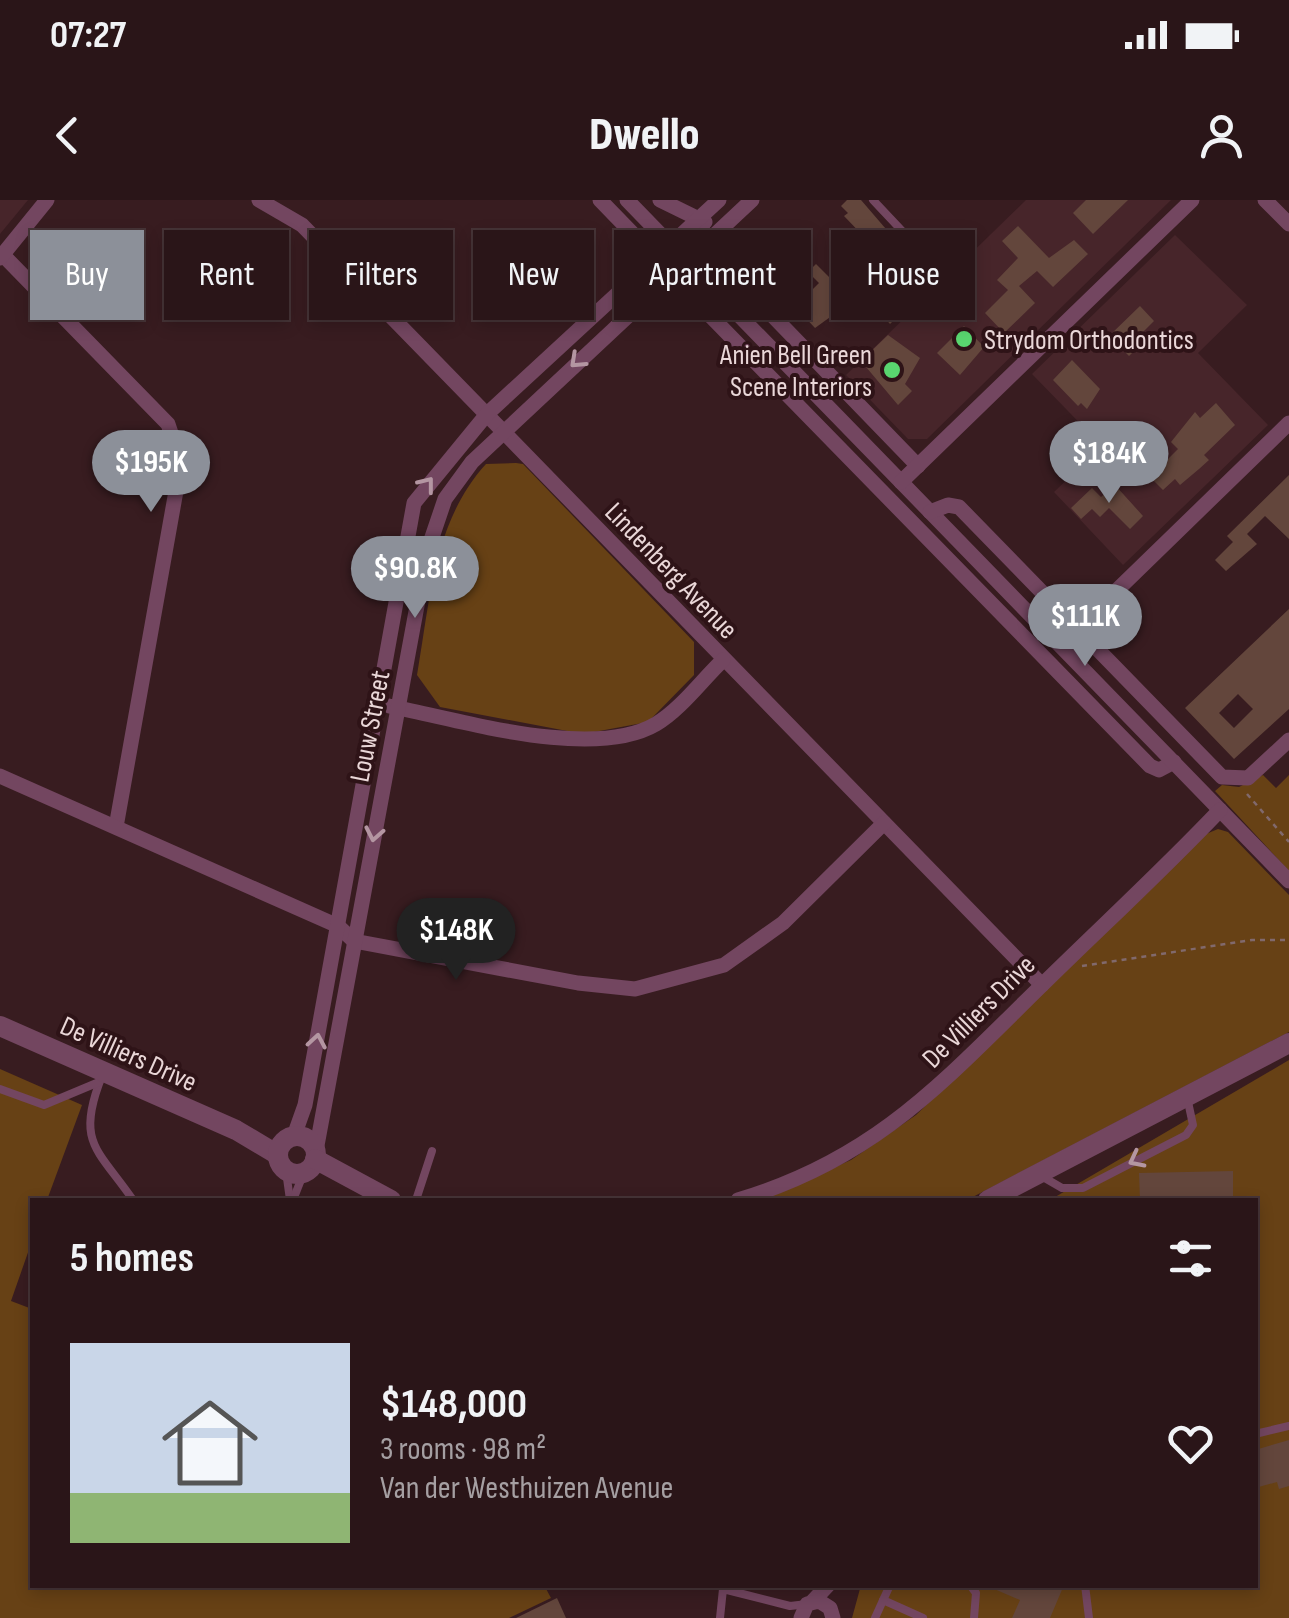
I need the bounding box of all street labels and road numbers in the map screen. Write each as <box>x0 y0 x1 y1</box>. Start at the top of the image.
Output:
street label: Lindenberg Avenue <box>598 496 744 646</box>
street label: Louw Street <box>344 668 397 785</box>
street label: De Villiers Drive <box>916 949 1042 1075</box>
street label: De Villiers Drive <box>55 1010 202 1099</box>

